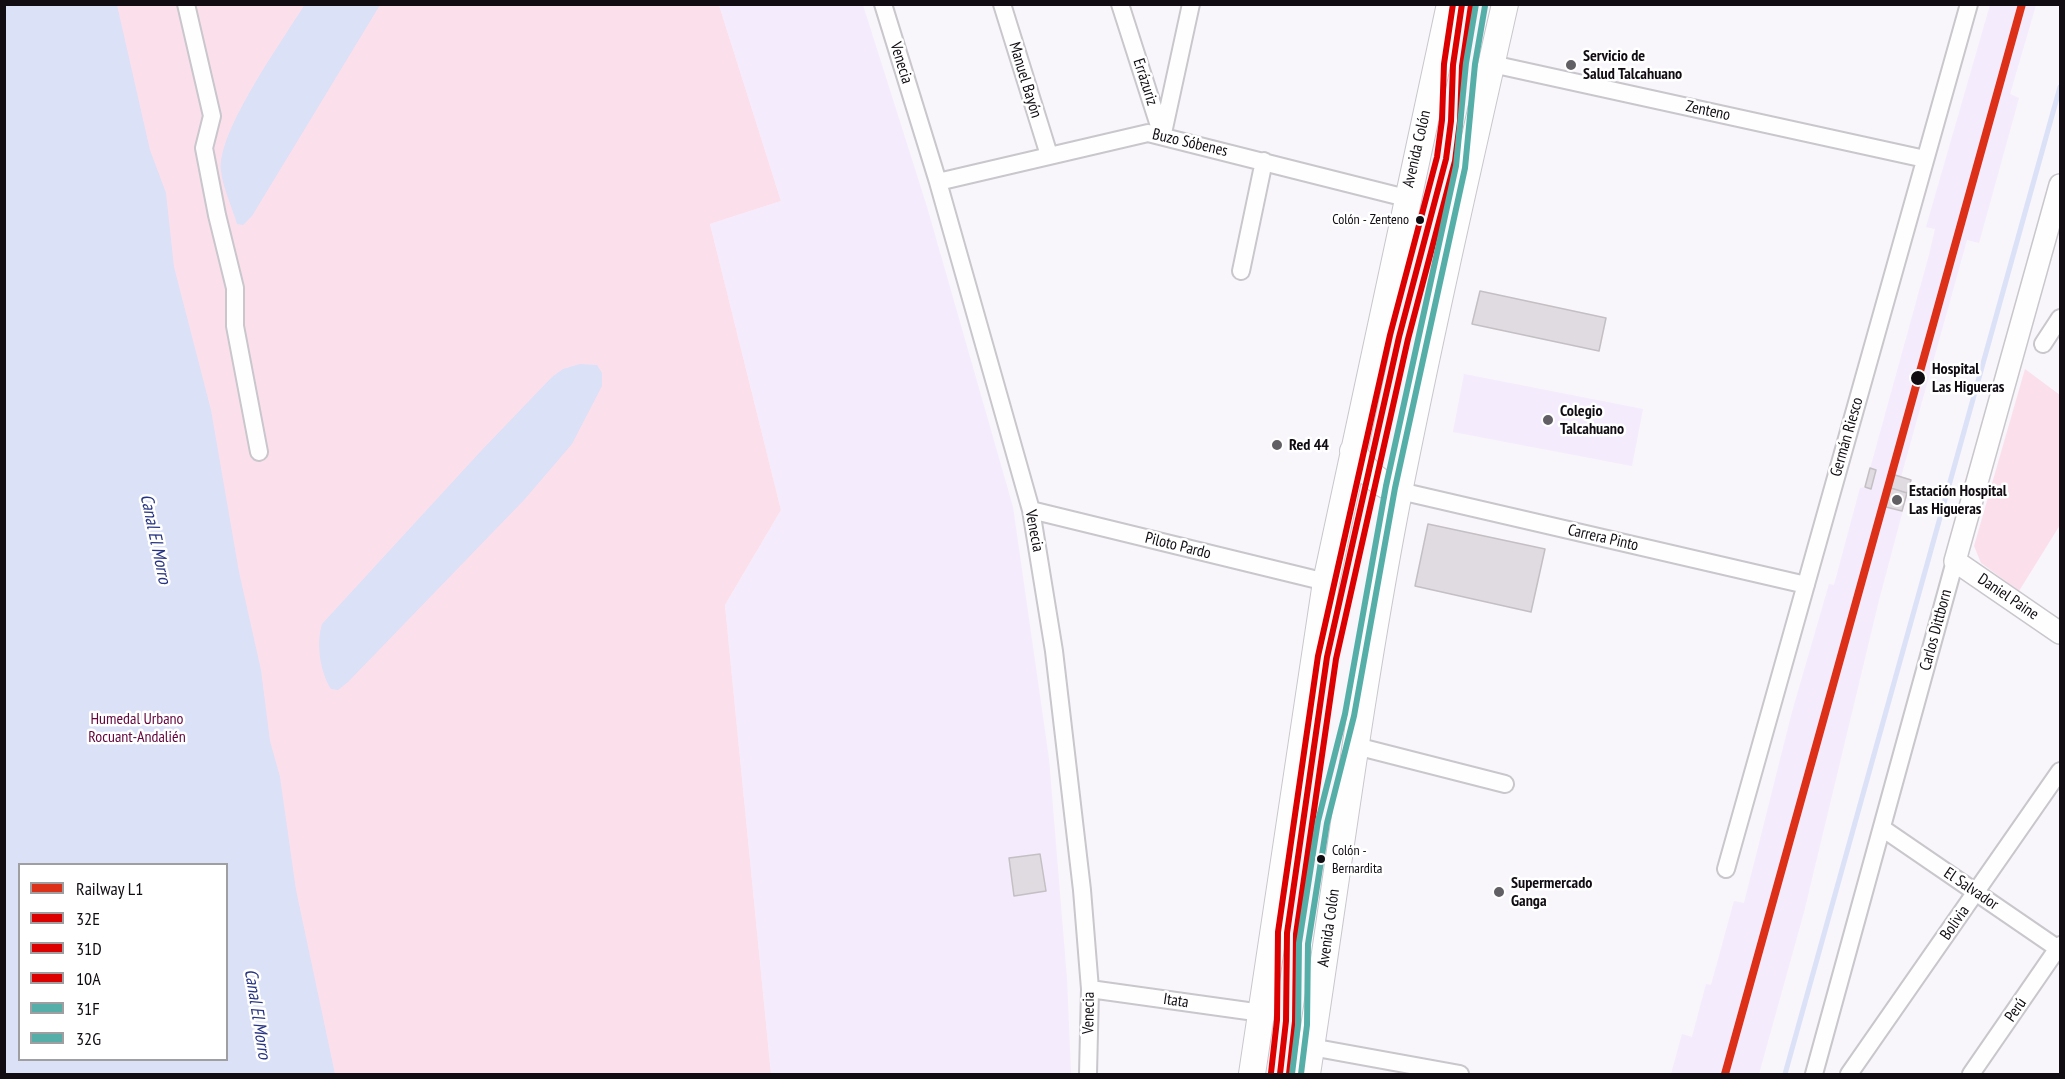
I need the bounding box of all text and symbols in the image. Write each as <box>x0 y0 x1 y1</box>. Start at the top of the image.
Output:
street label: Venecia <box>886 40 916 86</box>
street label: Manuel Bayón <box>1004 40 1046 120</box>
place label: Servicio de Salud Talcahuano <box>1583 46 1682 84</box>
street label: Errázuriz <box>1128 56 1162 108</box>
marker: Servicio de Salud Talcahuano <box>1564 58 1578 72</box>
street label: Zenteno <box>1684 97 1732 125</box>
street label: Avenida Colón <box>1399 109 1435 189</box>
street label: Buzo Sóbenes <box>1150 125 1230 161</box>
place label: Colón - Zenteno <box>1332 212 1409 228</box>
marker: Colón - Zenteno <box>1414 214 1426 226</box>
place label: Hospital Las Higueras <box>1932 359 2004 397</box>
marker: Hospital Las Higueras <box>1909 369 1927 387</box>
street label: Germán Riesco <box>1827 395 1867 479</box>
place label: Colegio Talcahuano <box>1560 401 1624 439</box>
marker: Colegio Talcahuano <box>1541 413 1555 427</box>
place label: Red 44 <box>1289 435 1329 455</box>
marker: Red 44 <box>1270 438 1284 452</box>
place label: Estación Hospital Las Higueras <box>1909 481 2007 519</box>
water label: Canal El Morro <box>135 492 175 586</box>
marker: Estación Hospital Las Higueras <box>1890 493 1904 507</box>
street label: Venecia <box>1021 508 1047 554</box>
street label: Carrera Pinto <box>1566 521 1640 555</box>
street label: Piloto Pardo <box>1143 529 1213 563</box>
street label: Daniel Paine <box>1974 570 2042 624</box>
street label: Carlos Dittborn <box>1916 587 1956 673</box>
park label: Humedal Urbano Rocuant-Andalién <box>88 709 186 747</box>
place label: Colón - Bernardita <box>1332 843 1382 876</box>
marker: Colón - Bernardita <box>1315 853 1327 865</box>
legend <box>18 863 228 1061</box>
street label: El Salvador <box>1940 864 2002 914</box>
place label: Supermercado Ganga <box>1511 873 1592 911</box>
text: Railway L1 <box>76 877 143 900</box>
marker: Supermercado Ganga <box>1492 885 1506 899</box>
street label: Avenida Colón <box>1314 888 1344 968</box>
street label: Bolivia <box>1936 902 1974 944</box>
text: 32E <box>76 907 100 930</box>
text: 31D <box>76 937 102 960</box>
text: 10A <box>76 967 101 990</box>
water label: Canal El Morro <box>239 967 275 1061</box>
street label: Itata <box>1162 990 1190 1012</box>
street label: Venecia <box>1079 992 1099 1034</box>
street label: Perú <box>2001 994 2031 1026</box>
text: 31F <box>76 997 100 1020</box>
text: 32G <box>76 1027 101 1050</box>

